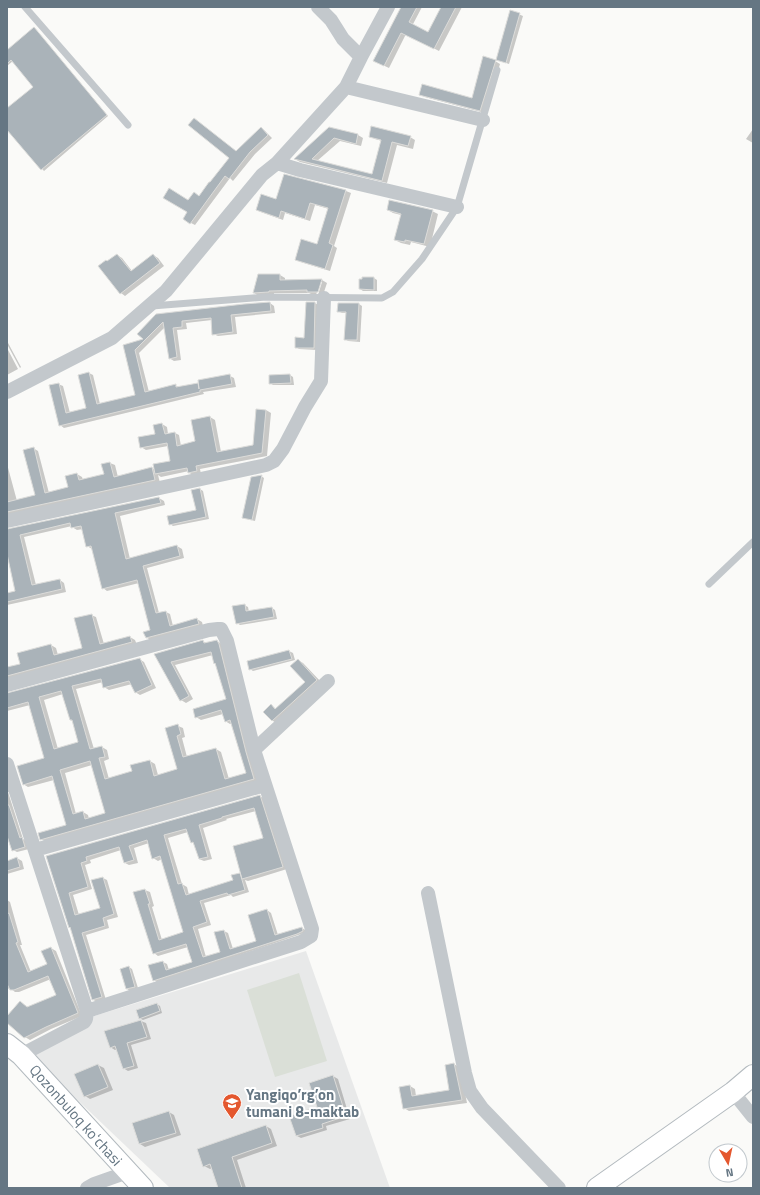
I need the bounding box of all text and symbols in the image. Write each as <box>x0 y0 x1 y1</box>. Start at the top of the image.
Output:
street label: Qozonbuloq koʻchasi <box>24 1059 128 1171</box>
place label: Yangiqo’rg’on tumani 8-maktab <box>246 1083 359 1123</box>
school or university icon: Yangiqo’rg’on tumani 8-maktab <box>221 1092 243 1120</box>
north arrow <box>708 1143 748 1183</box>
text: N <box>725 1164 735 1181</box>

